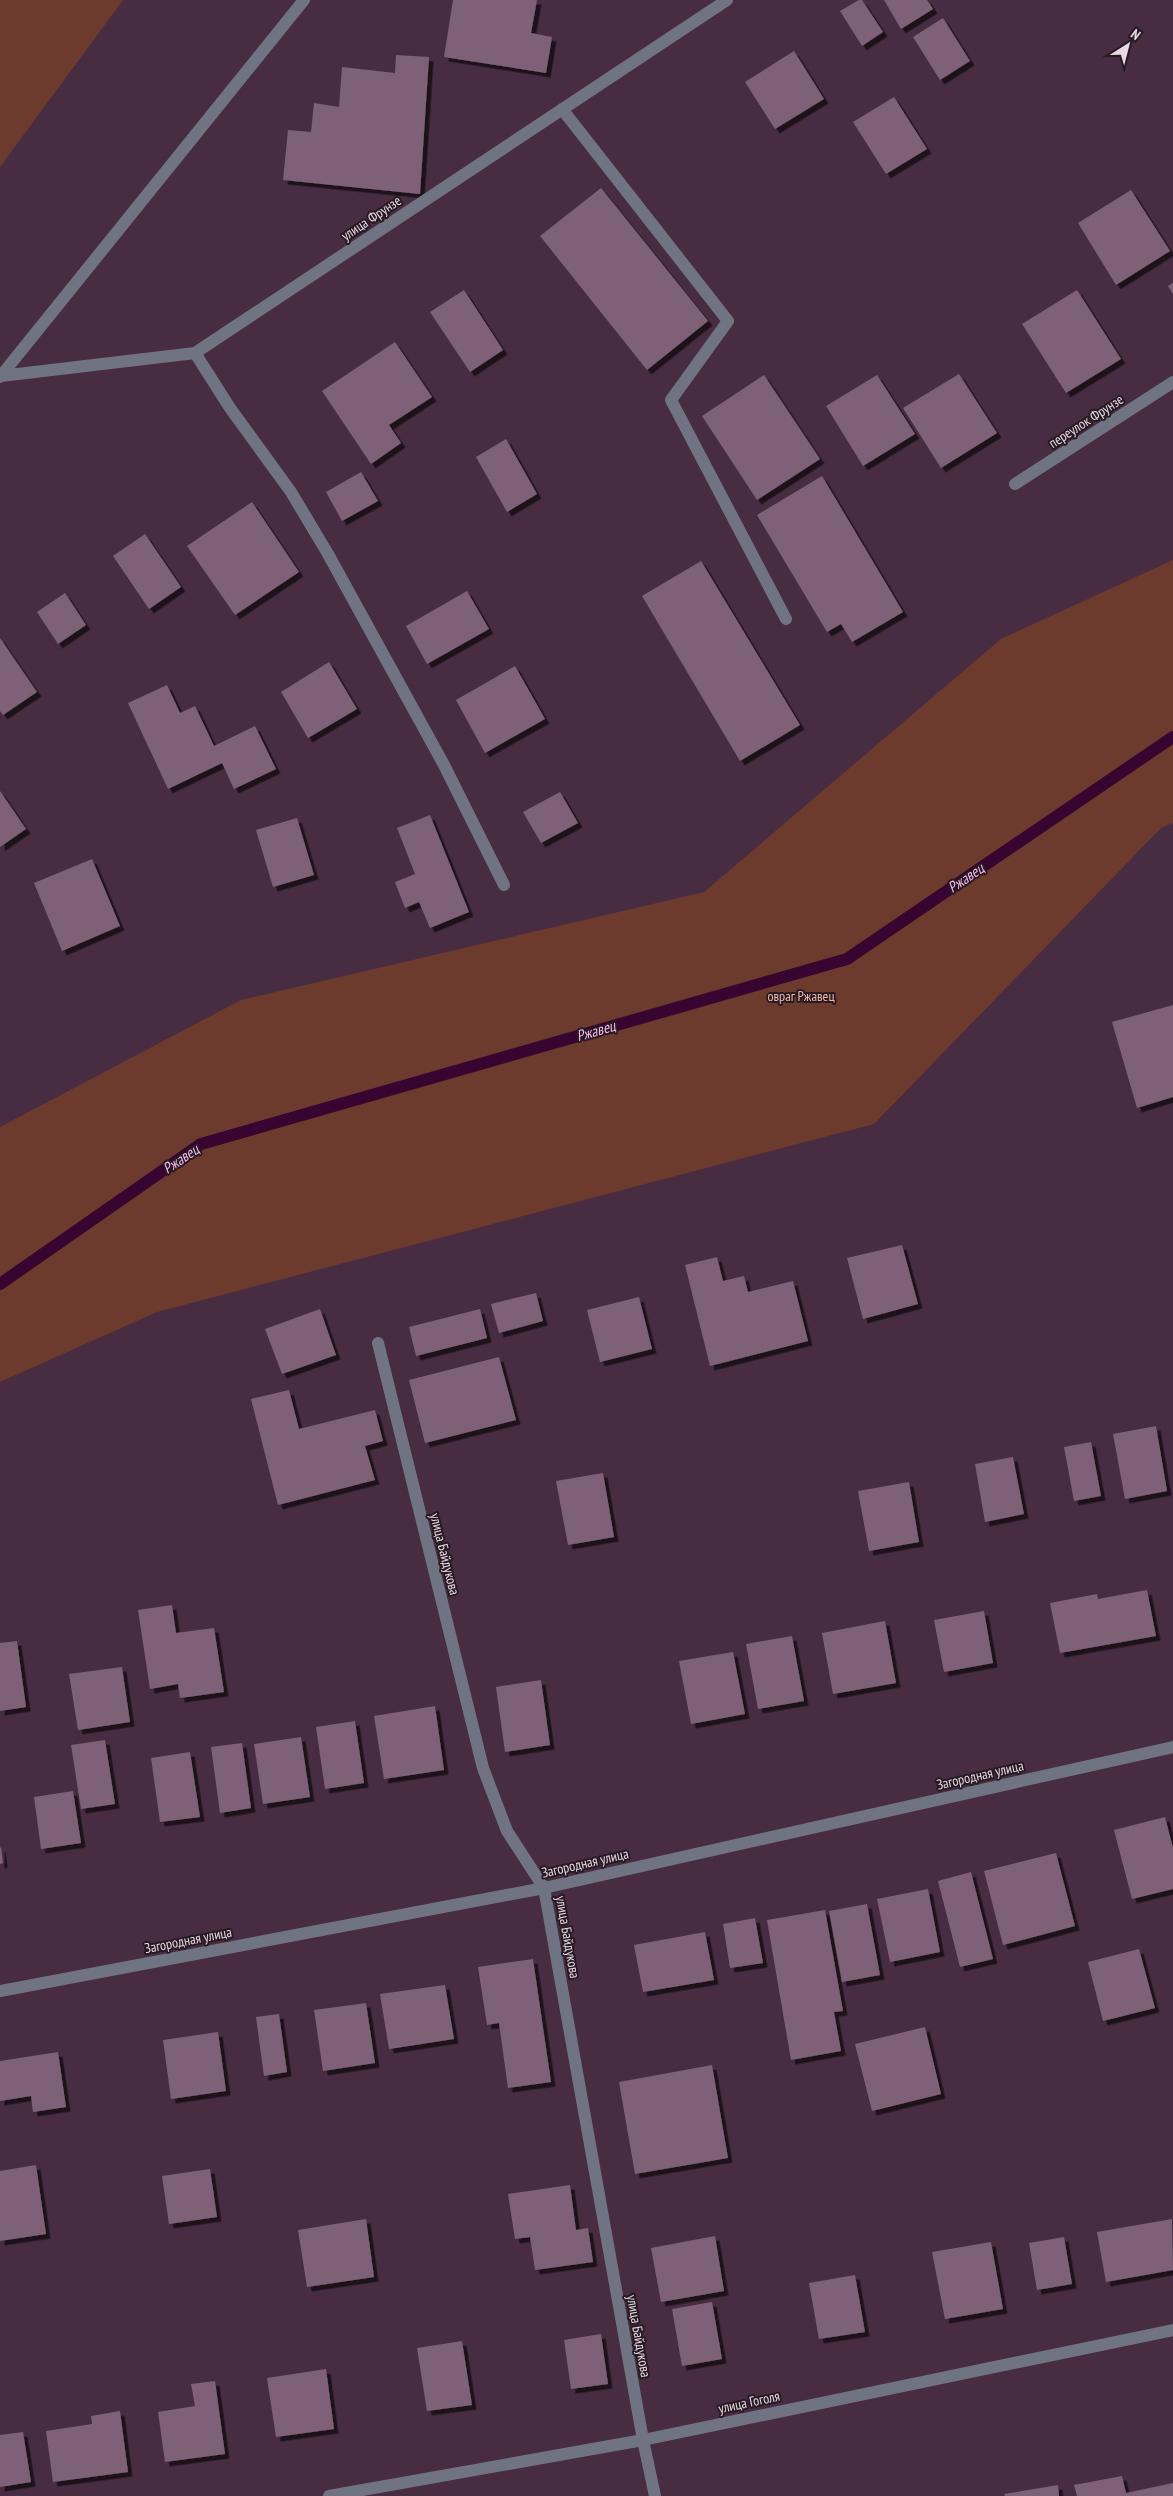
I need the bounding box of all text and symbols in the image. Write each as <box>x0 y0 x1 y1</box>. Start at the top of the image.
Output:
north arrow <box>1103 20 1153 70</box>
text: N <box>1127 25 1144 44</box>
street label: улица Фрунзе <box>338 191 405 245</box>
street label: переулок Фрунзе <box>1045 390 1127 452</box>
water label: Ржавец <box>944 858 989 897</box>
park label: овраг Ржавец <box>767 987 835 1005</box>
water label: Ржавец <box>574 1016 619 1045</box>
water label: Ржавец <box>159 1139 204 1178</box>
street label: улица Байдукова <box>426 1511 464 1597</box>
street label: Загородная улица <box>935 1756 1025 1794</box>
street label: Загородная улица <box>540 1844 630 1882</box>
street label: улица Байдукова <box>552 1894 584 1980</box>
street label: Загородная улица <box>143 1923 233 1957</box>
street label: улица Байдукова <box>623 2293 655 2379</box>
street label: улица Гоголя <box>717 2387 781 2417</box>

